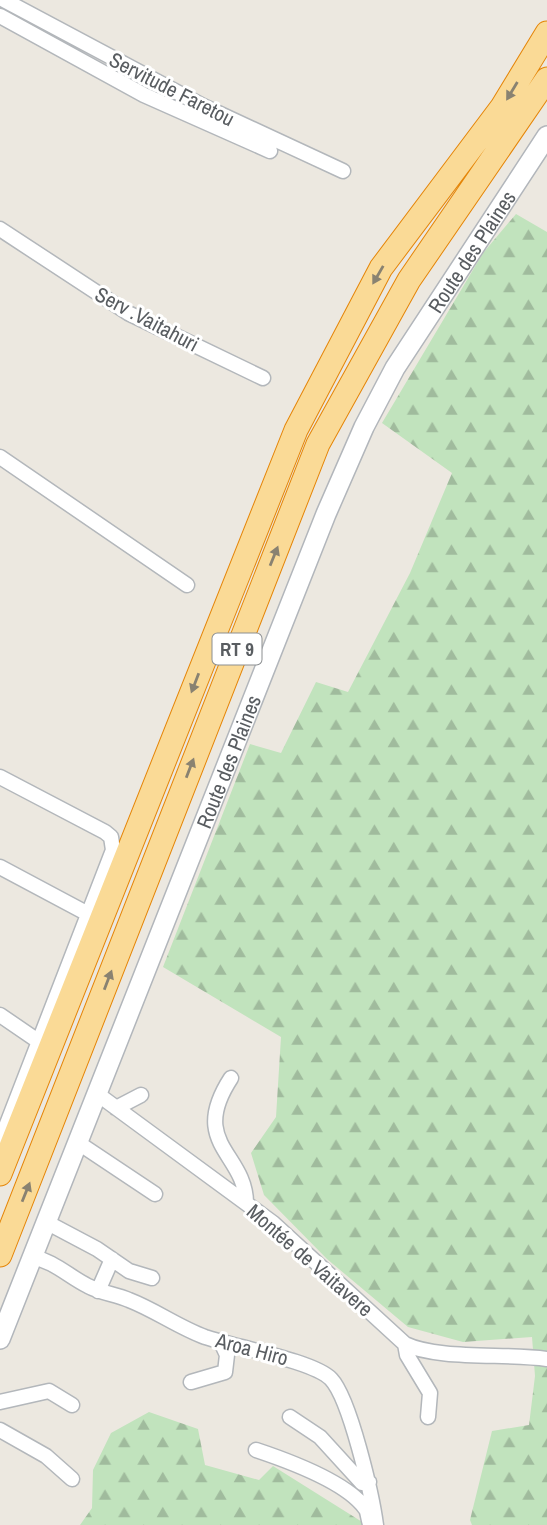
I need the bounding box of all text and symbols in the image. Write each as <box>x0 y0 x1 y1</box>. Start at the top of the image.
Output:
street label: Servitude Faretou <box>104 45 240 133</box>
one-way arrow <box>505 81 518 101</box>
street label: Route des Plaines <box>421 185 522 318</box>
one-way arrow <box>372 265 384 284</box>
street label: Serv .Vaitahuri <box>90 280 204 358</box>
one-way arrow <box>268 545 279 566</box>
road number: RT 9 <box>212 634 262 664</box>
one-way arrow <box>190 673 201 694</box>
street label: Route des Plaines <box>189 691 268 832</box>
one-way arrow <box>185 757 196 778</box>
one-way arrow <box>103 969 114 990</box>
one-way arrow <box>21 1181 32 1202</box>
street label: Montée de Vaitavere <box>241 1197 379 1323</box>
street label: Aroa Hiro <box>212 1325 291 1373</box>

